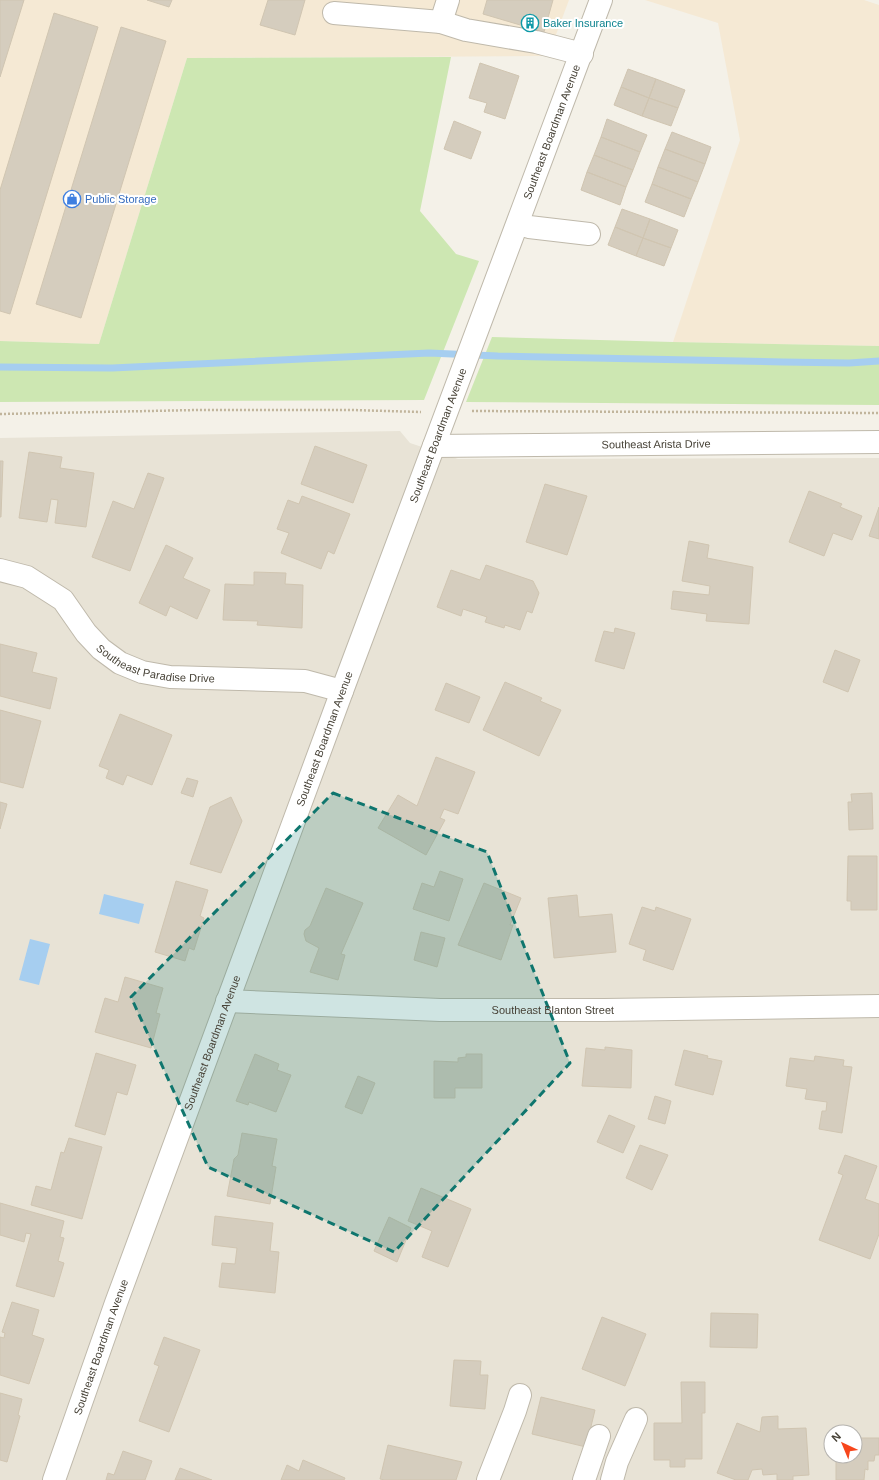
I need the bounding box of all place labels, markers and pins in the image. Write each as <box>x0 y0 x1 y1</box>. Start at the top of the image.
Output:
building icon: Baker Insurance <box>520 13 540 33</box>
place label: Baker Insurance <box>543 17 623 29</box>
shop icon: Public Storage <box>62 189 82 209</box>
place label: Public Storage <box>85 193 157 205</box>

